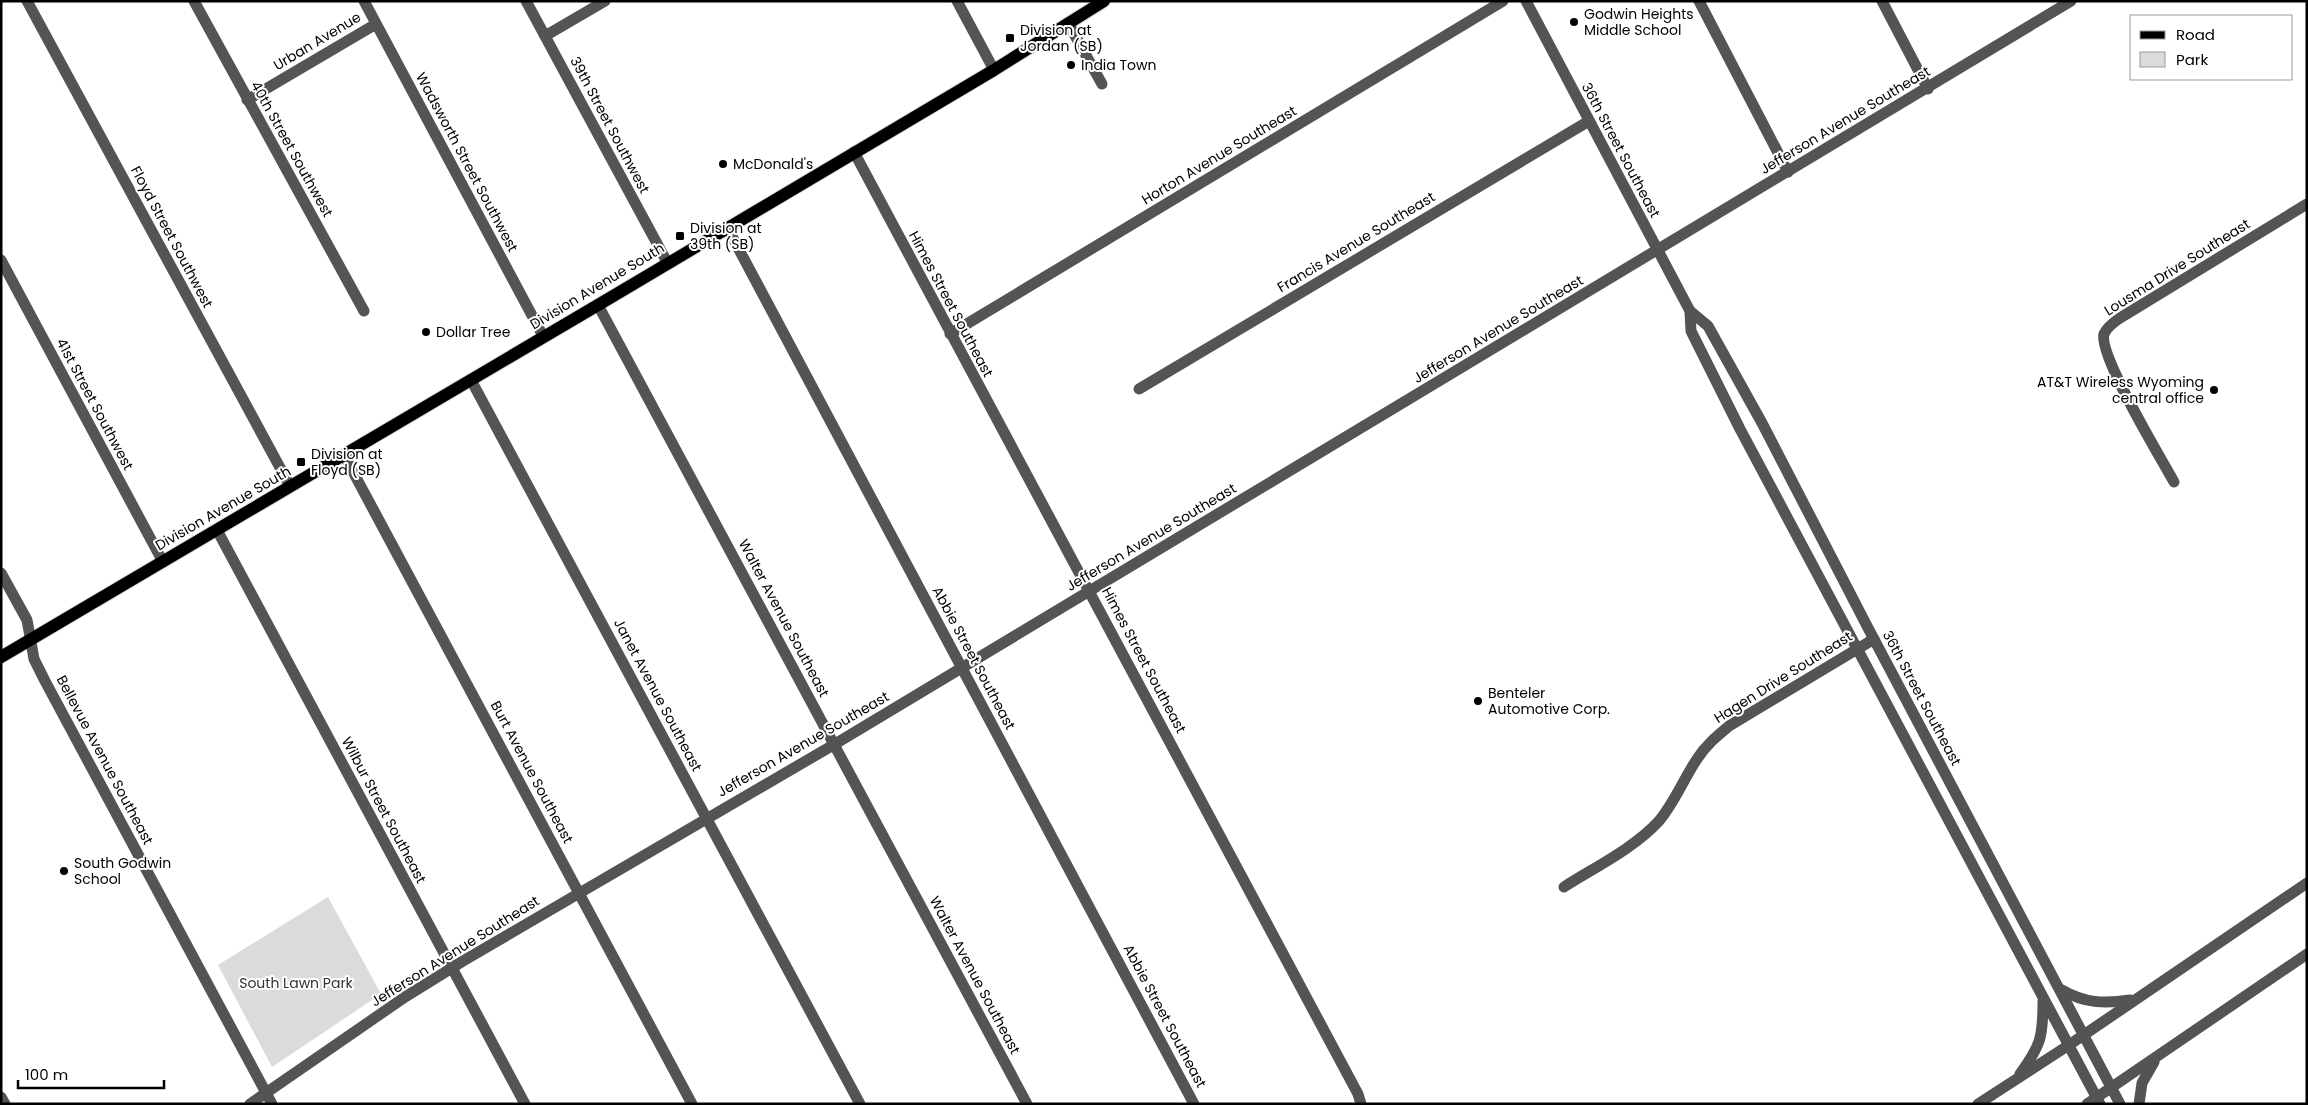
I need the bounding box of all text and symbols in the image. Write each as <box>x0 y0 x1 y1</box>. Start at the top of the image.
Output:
place label: Godwin Heights Middle School <box>1584 4 1694 40</box>
street label: Urban Avenue <box>269 7 365 75</box>
legend <box>2130 15 2293 80</box>
marker: Godwin Heights Middle School <box>1568 16 1580 28</box>
place label: Division at Jordan (SB) <box>1020 20 1103 56</box>
text: Road <box>2176 24 2215 45</box>
marker: Division at Jordan (SB) <box>1004 32 1016 44</box>
text: Park <box>2176 49 2208 70</box>
street label: 39th Street Southwest <box>565 53 655 197</box>
place label: India Town <box>1081 55 1157 75</box>
marker: India Town <box>1065 59 1077 71</box>
street label: Jefferson Avenue Southeast <box>1756 61 1934 179</box>
street label: Wadsworth Street Southwest <box>411 69 523 255</box>
street label: 40th Street Southwest <box>246 77 338 221</box>
street label: 36th Street Southeast <box>1577 79 1665 221</box>
street label: Horton Avenue Southeast <box>1138 101 1300 209</box>
place label: McDonald's <box>733 154 813 174</box>
marker: McDonald's <box>717 158 729 170</box>
street label: Floyd Street Southwest <box>126 163 218 311</box>
street label: Francis Avenue Southeast <box>1273 187 1439 297</box>
street label: Lousma Drive Southeast <box>2100 214 2254 320</box>
place label: Division at 39th (SB) <box>690 218 762 254</box>
street label: Himes Street Southeast <box>904 227 998 381</box>
marker: Division at 39th (SB) <box>674 230 686 242</box>
street label: Division Avenue South <box>526 238 668 334</box>
street label: Jefferson Avenue Southeast <box>1409 270 1587 388</box>
place label: Dollar Tree <box>436 322 511 342</box>
marker: Dollar Tree <box>420 326 432 338</box>
street label: 41st Street Southwest <box>52 334 138 474</box>
place label: AT&T Wireless Wyoming central office <box>2037 372 2204 408</box>
marker: AT&T Wireless Wyoming central office <box>2208 384 2220 396</box>
place label: Division at Floyd (SB) <box>311 444 383 480</box>
marker: Division at Floyd (SB) <box>295 456 307 468</box>
street label: Division Avenue South <box>152 461 294 555</box>
street label: Jefferson Avenue Southeast <box>1062 478 1240 596</box>
street label: Walter Avenue Southeast <box>734 535 834 701</box>
street label: Abbie Street Southeast <box>928 583 1020 733</box>
street label: Himes Street Southeast <box>1097 583 1191 737</box>
street label: Janet Avenue Southeast <box>609 615 707 775</box>
street label: Hagen Drive Southeast <box>1710 626 1856 728</box>
street label: 36th Street Southeast <box>1878 627 1966 769</box>
street label: Bellevue Avenue Southeast <box>52 672 158 848</box>
place label: Benteler Automotive Corp. <box>1488 683 1610 719</box>
street label: Jefferson Avenue Southeast <box>713 687 893 801</box>
marker: Benteler Automotive Corp. <box>1472 695 1484 707</box>
street label: Burt Avenue Southeast <box>486 697 578 847</box>
street label: Wilbur Street Southeast <box>337 733 431 887</box>
place label: South Godwin School <box>74 853 171 889</box>
marker: South Godwin School <box>58 865 70 877</box>
street label: Jefferson Avenue Southeast <box>367 891 543 1011</box>
street label: Walter Avenue Southeast <box>925 892 1025 1058</box>
street label: Abbie Street Southeast <box>1119 941 1211 1091</box>
park label: South Lawn Park <box>239 973 354 993</box>
scale bar <box>18 1058 164 1090</box>
text: 100 m <box>25 1064 68 1085</box>

